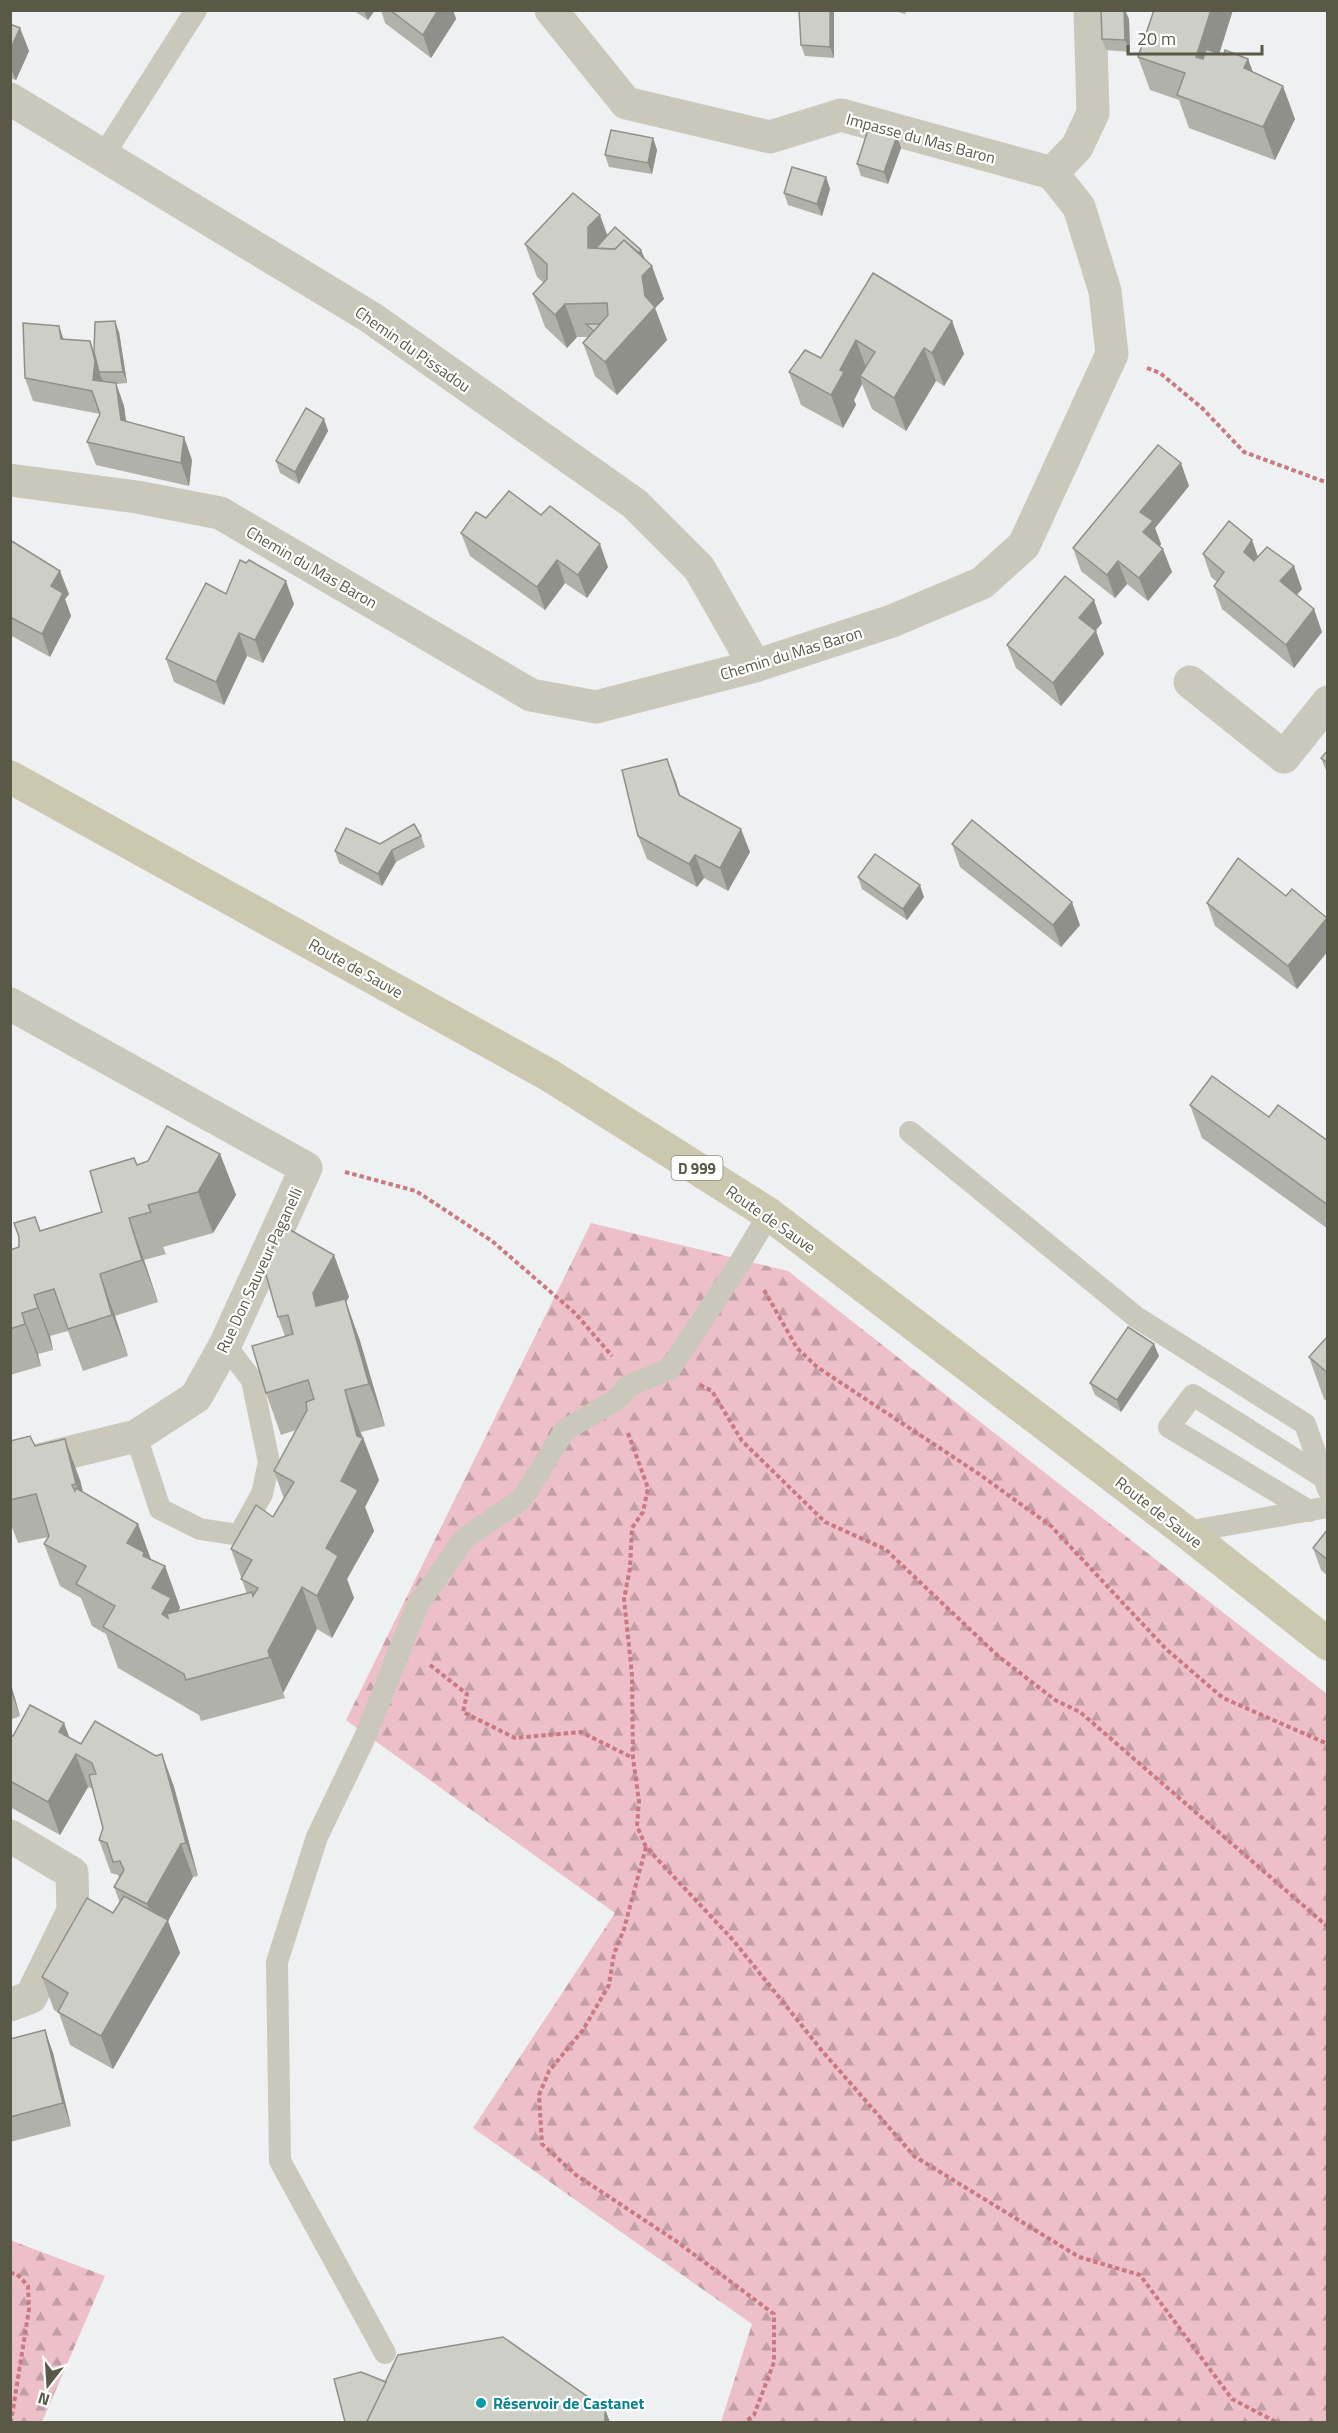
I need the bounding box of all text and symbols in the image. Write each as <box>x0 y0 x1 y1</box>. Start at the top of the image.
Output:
scale bar <box>1128 18 1262 56</box>
text: 20 m <box>1137 25 1176 52</box>
street label: Impasse du Mas Baron <box>844 107 998 169</box>
street label: Chemin du Pissadou <box>350 300 476 398</box>
street label: Chemin du Mas Baron <box>242 520 382 614</box>
street label: Chemin du Mas Baron <box>717 620 865 686</box>
street label: Route de Sauve <box>304 932 408 1004</box>
road number: D 999 <box>672 1156 722 1180</box>
street label: Route de Sauve <box>721 1179 821 1259</box>
street label: Rue Don Sauveur Paganelli <box>210 1183 308 1357</box>
street label: Route de Sauve <box>1110 1470 1208 1554</box>
north arrow <box>18 2355 78 2415</box>
text: N <box>35 2386 52 2412</box>
place label: Réservoir de Castanet <box>493 2391 644 2415</box>
marker: Réservoir de Castanet <box>474 2396 488 2410</box>

